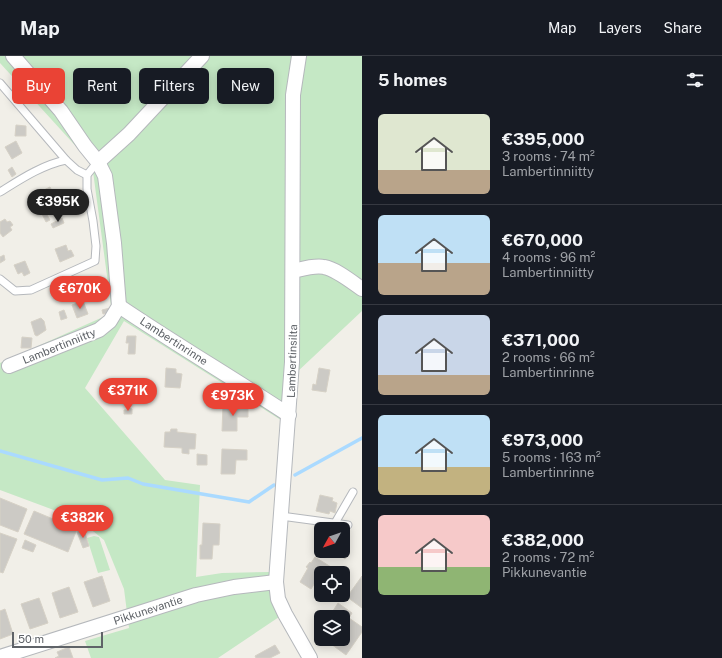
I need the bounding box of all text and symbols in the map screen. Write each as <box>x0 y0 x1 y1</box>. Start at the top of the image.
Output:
text: Map <box>20 17 60 39</box>
text: Map <box>548 20 576 36</box>
text: Layers <box>598 20 642 36</box>
text: Share <box>664 20 702 36</box>
chip: Buy <box>12 68 65 104</box>
chip: Rent <box>73 68 131 104</box>
chip: Filters <box>139 68 209 104</box>
chip: New <box>217 68 274 104</box>
icon: filters <box>684 69 706 91</box>
text: 5 homes <box>378 70 447 90</box>
text: €395,000 <box>502 129 584 149</box>
icon: home <box>410 130 458 178</box>
text: 3 rooms · 74 m² <box>502 149 595 164</box>
text: Lambertinniitty <box>502 164 594 179</box>
pin: €395K <box>30 189 86 223</box>
text: €395K <box>36 194 80 209</box>
text: €670,000 <box>502 230 583 250</box>
icon: home <box>410 231 458 279</box>
text: 4 rooms · 96 m² <box>502 250 595 265</box>
text: Lambertinniitty <box>502 265 594 280</box>
pin: €670K <box>52 276 108 310</box>
text: €670K <box>59 281 101 296</box>
street label: Lambertinrinne <box>138 315 210 367</box>
street label: Lambertinsilta <box>285 324 299 398</box>
street label: Lambertinniitty <box>21 326 97 366</box>
text: €371,000 <box>502 330 580 350</box>
icon: home <box>410 331 458 379</box>
text: 2 rooms · 66 m² <box>502 350 595 365</box>
text: Lambertinrinne <box>502 365 594 380</box>
pin: €371K <box>100 378 156 412</box>
text: €371K <box>108 383 148 398</box>
pin: €973K <box>205 383 261 417</box>
text: €973K <box>212 388 254 403</box>
text: €973,000 <box>502 430 583 450</box>
icon: home <box>410 431 458 479</box>
text: 5 rooms · 163 m² <box>502 450 601 465</box>
text: Lambertinrinne <box>502 465 594 480</box>
pin: €382K <box>55 505 111 539</box>
text: €382K <box>61 510 105 525</box>
north arrow <box>314 522 350 558</box>
map controls <box>314 522 350 646</box>
text: €382,000 <box>502 530 584 550</box>
icon: home <box>410 531 458 579</box>
text: 2 rooms · 72 m² <box>502 550 594 565</box>
text: Pikkunevantie <box>502 565 587 580</box>
button: locate <box>314 566 350 602</box>
street label: Pikkunevantie <box>112 593 184 627</box>
button: layers <box>314 610 350 646</box>
scale bar <box>12 630 103 649</box>
text: 50 m <box>18 633 44 645</box>

